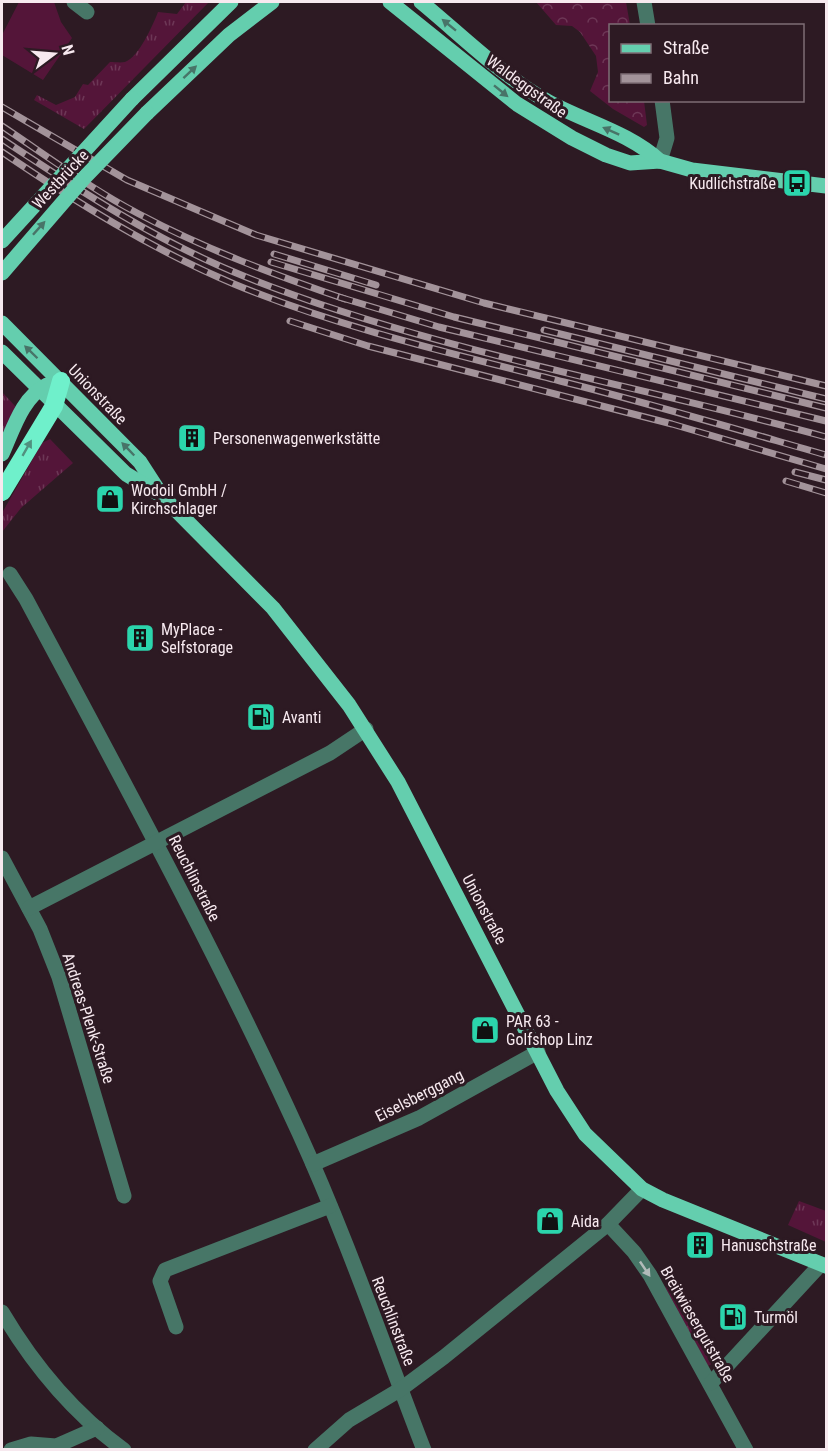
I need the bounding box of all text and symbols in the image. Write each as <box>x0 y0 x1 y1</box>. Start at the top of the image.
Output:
one-way arrow <box>441 18 457 31</box>
north arrow <box>24 24 84 84</box>
legend <box>609 24 804 102</box>
text: Straße <box>663 37 709 58</box>
text: N <box>57 43 78 57</box>
street label: Waldeggstraße <box>483 51 571 122</box>
one-way arrow <box>182 66 196 80</box>
text: Bahn <box>663 67 699 88</box>
one-way arrow <box>493 84 508 96</box>
one-way arrow <box>602 126 620 136</box>
street label: Westbrücke <box>28 146 93 213</box>
bus stop icon: Kudlichstraße <box>781 167 813 199</box>
place label: Kudlichstraße <box>689 174 776 193</box>
one-way arrow <box>32 221 45 236</box>
one-way arrow <box>24 345 39 359</box>
street label: Unionstraße <box>64 360 131 428</box>
building icon: Personenwagenwerkstätte <box>176 422 208 454</box>
place label: Personenwagenwerkstätte <box>213 429 380 448</box>
one-way arrow <box>22 440 32 457</box>
one-way arrow <box>121 443 135 457</box>
place label: Wodoil GmbH / Kirchschlager <box>131 481 227 518</box>
shop icon: Wodoil GmbH / Kirchschlager <box>94 483 126 515</box>
place label: MyPlace - Selfstorage <box>161 620 233 657</box>
building icon: MyPlace - Selfstorage <box>124 622 156 654</box>
fuel station icon: Avanti <box>245 701 277 733</box>
place label: Avanti <box>282 708 321 727</box>
street label: Reuchlinstraße <box>165 832 224 924</box>
street label: Unionstraße <box>458 871 511 947</box>
street label: Andreas-Plenk-Straße <box>58 950 119 1086</box>
place label: PAR 63 - Golfshop Linz <box>506 1012 593 1049</box>
shop icon: PAR 63 - Golfshop Linz <box>469 1014 501 1046</box>
street label: Eiselsberggang <box>372 1065 467 1126</box>
shop icon: Aida <box>534 1205 566 1237</box>
place label: Aida <box>571 1212 600 1231</box>
building icon: Hanuschstraße <box>684 1229 716 1261</box>
place label: Hanuschstraße <box>721 1236 817 1255</box>
one-way arrow <box>639 1260 651 1276</box>
street label: Breitwiesergutstraße <box>657 1263 739 1386</box>
street label: Reuchlinstraße <box>368 1274 419 1368</box>
fuel station icon: Turmöl <box>717 1301 749 1333</box>
place label: Turmöl <box>754 1308 798 1327</box>

